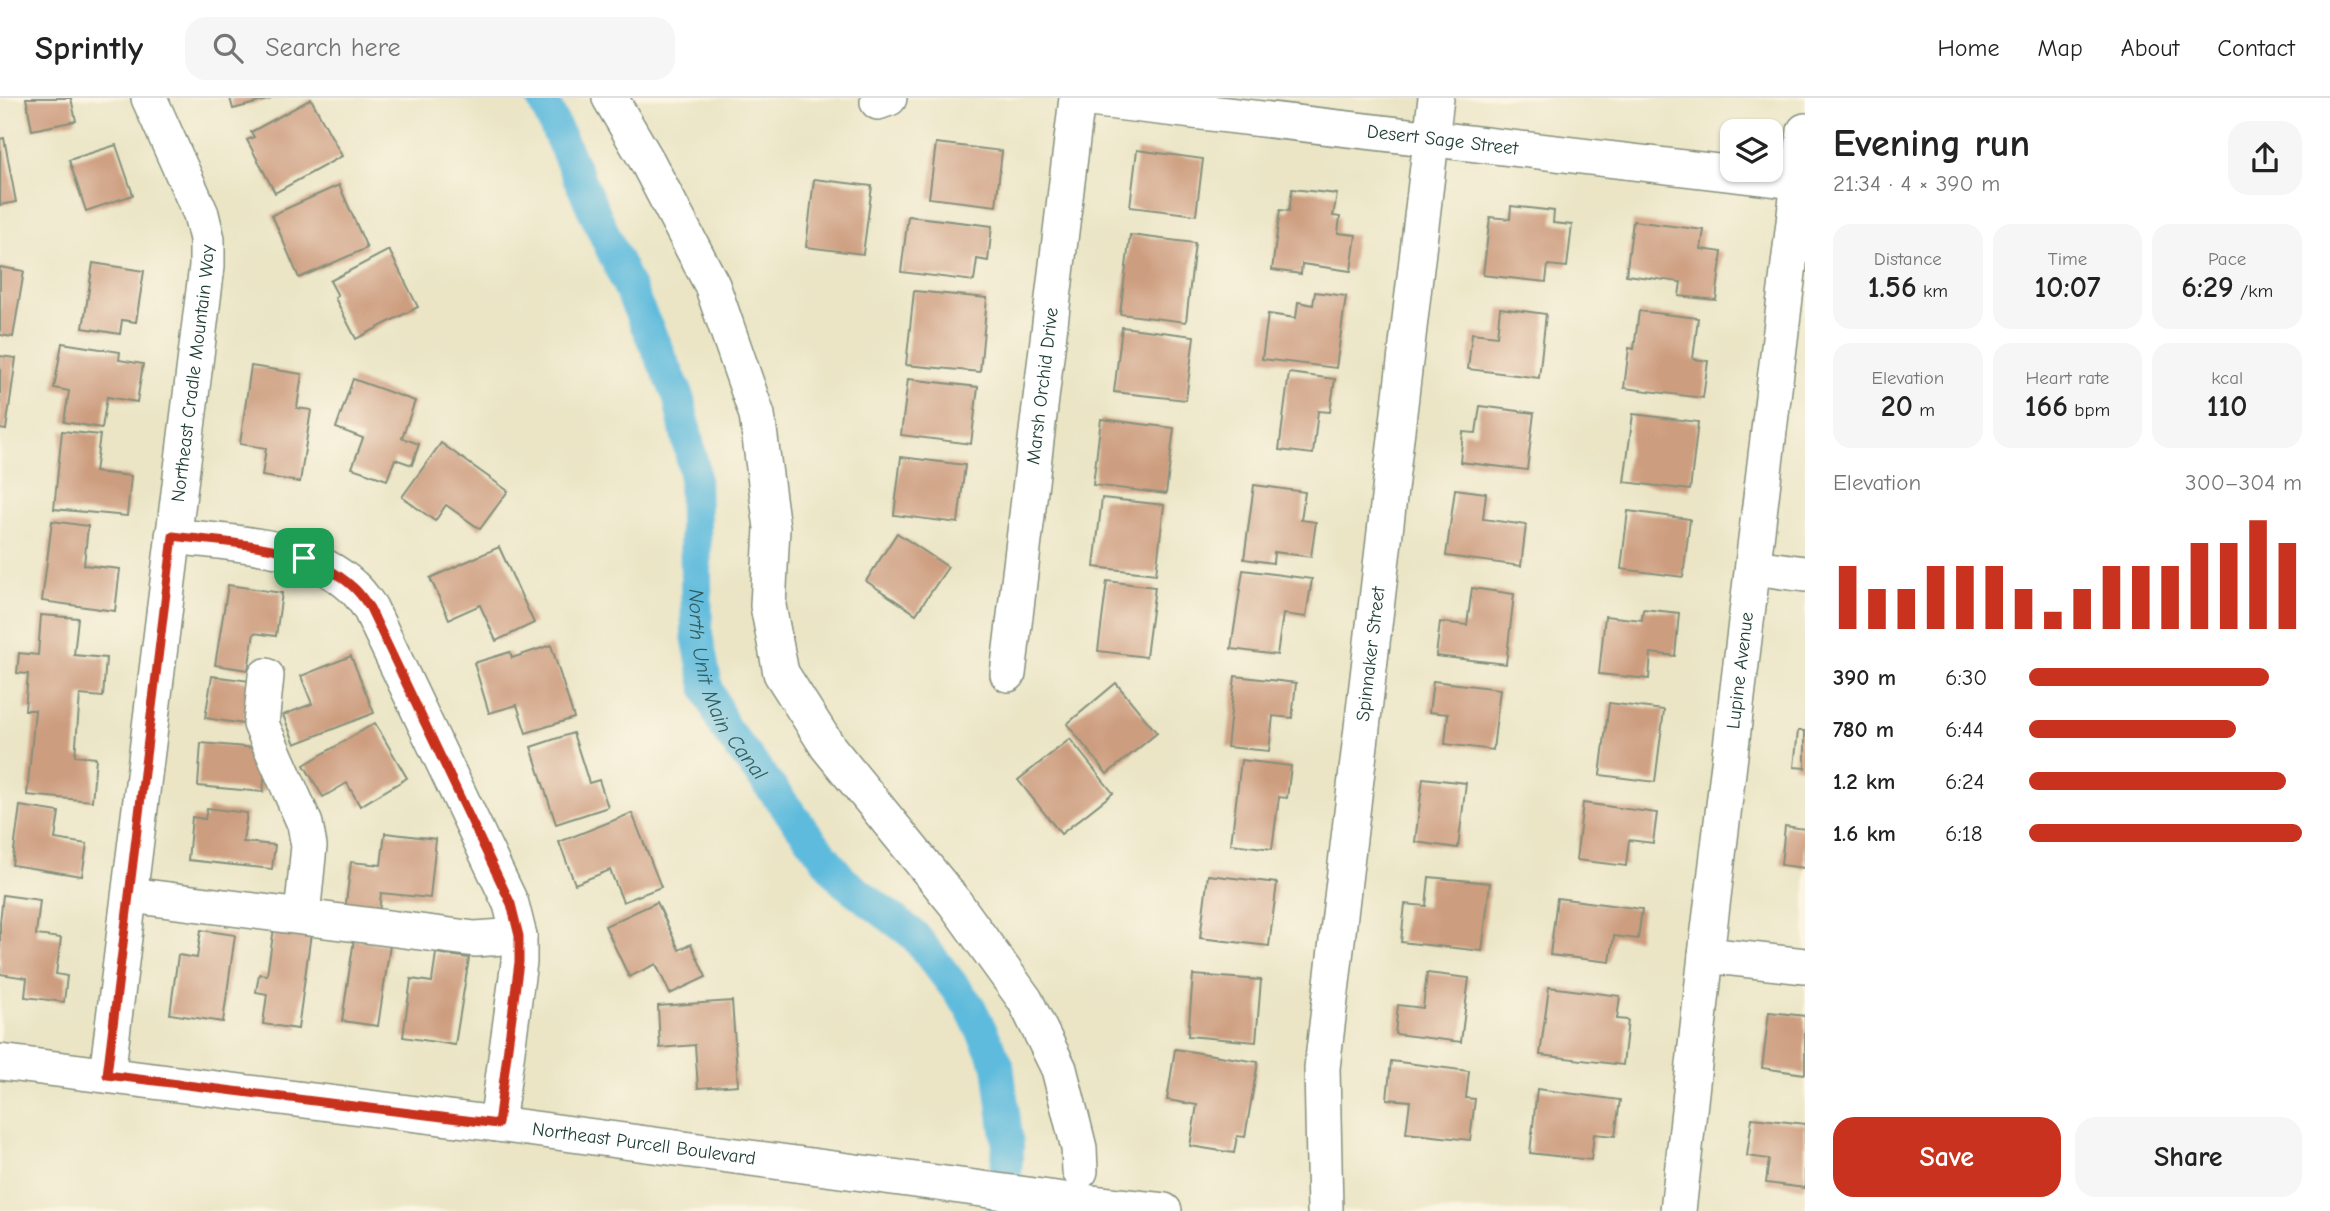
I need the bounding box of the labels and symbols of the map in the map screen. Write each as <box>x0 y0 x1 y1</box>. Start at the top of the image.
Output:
street label: Desert Sage Street <box>1366 120 1520 160</box>
street label: Northeast Cradle Mountain Way <box>167 244 219 503</box>
street label: Marsh Orchid Drive <box>1022 306 1063 466</box>
pin <box>274 528 334 588</box>
street label: Spinnaker Street <box>1352 585 1390 723</box>
water label: North Unit Main Canal <box>684 589 772 784</box>
street label: Lupine Avenue <box>1722 611 1758 730</box>
street label: Northeast Purcell Boulevard <box>531 1118 757 1170</box>

